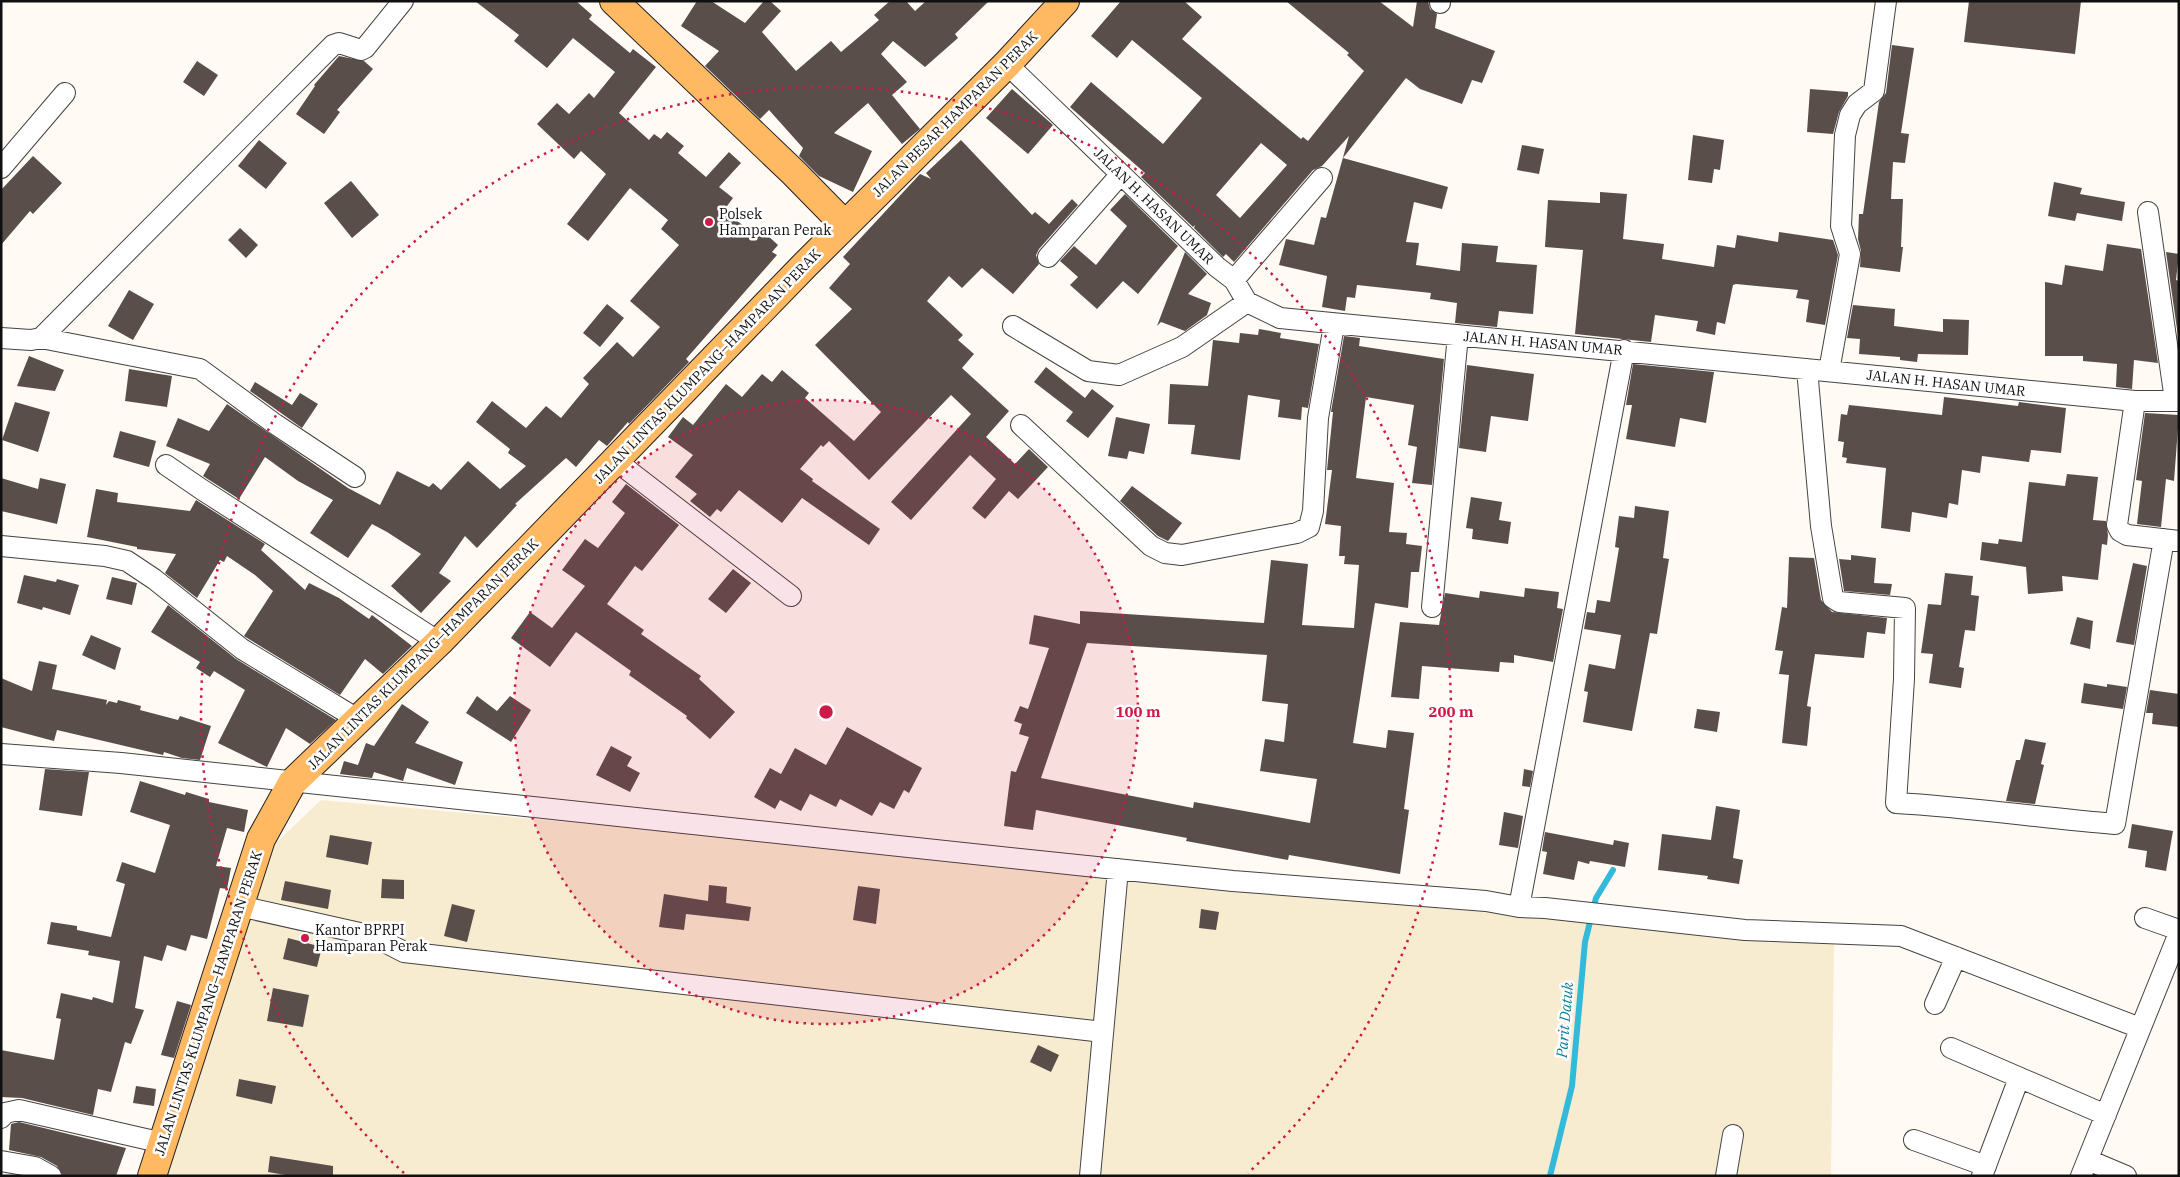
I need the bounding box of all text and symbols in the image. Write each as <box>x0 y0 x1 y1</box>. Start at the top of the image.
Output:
street label: JALAN BESAR HAMPARAN PERAK <box>868 27 1042 201</box>
street label: JALAN H. HASAN UMAR <box>1090 144 1218 268</box>
place label: Polsek Hamparan Perak <box>719 205 832 239</box>
marker: Polsek Hamparan Perak <box>703 216 715 228</box>
street label: JALAN LINTAS KLUMPANG–HAMPARAN PERAK <box>590 245 825 487</box>
street label: JALAN H. HASAN UMAR <box>1463 327 1624 359</box>
street label: JALAN H. HASAN UMAR <box>1866 366 2027 400</box>
street label: JALAN LINTAS KLUMPANG–HAMPARAN PERAK <box>304 535 542 773</box>
text: 100 m <box>1115 702 1161 721</box>
text: 200 m <box>1428 702 1474 721</box>
centre of rings <box>817 703 835 721</box>
street label: JALAN LINTAS KLUMPANG–HAMPARAN PERAK <box>150 848 266 1158</box>
place label: Kantor BPRPI Hamparan Perak <box>315 921 428 955</box>
marker: Kantor BPRPI Hamparan Perak <box>299 932 311 944</box>
water label: Parit Datuk <box>1552 981 1577 1060</box>

